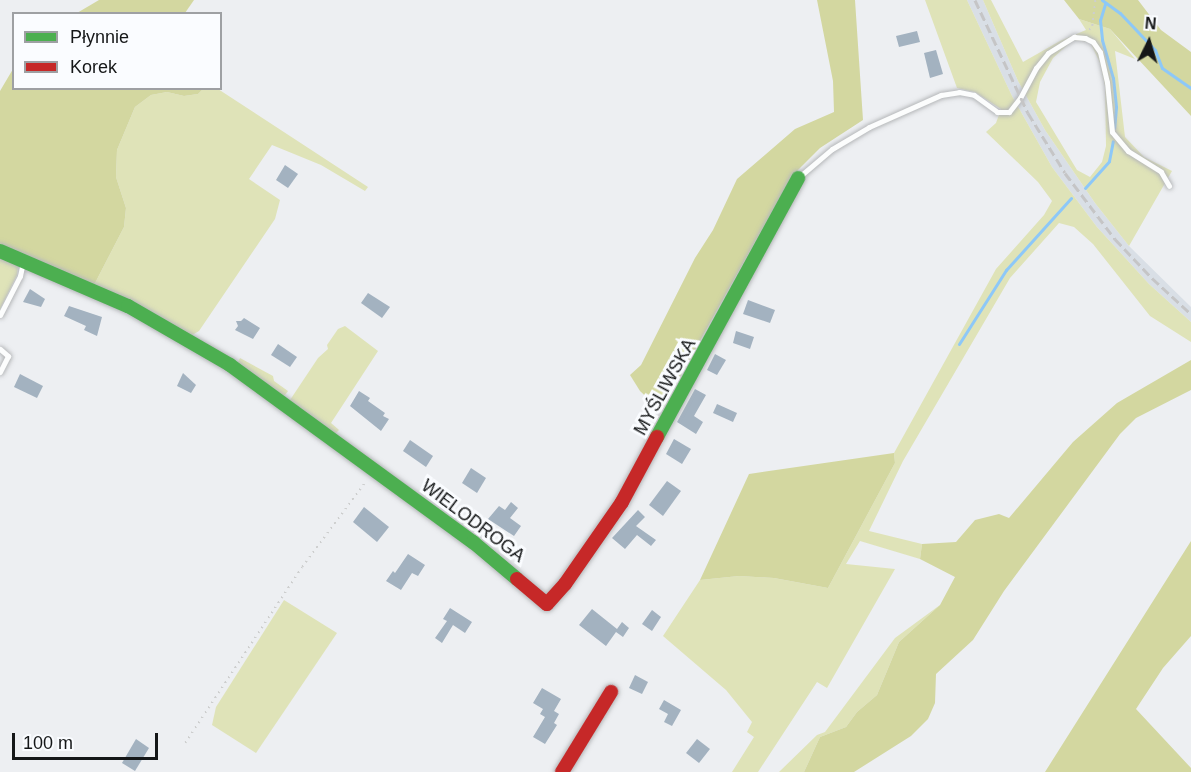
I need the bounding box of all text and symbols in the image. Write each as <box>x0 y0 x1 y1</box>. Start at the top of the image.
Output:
legend <box>12 12 222 90</box>
north arrow <box>1119 12 1179 72</box>
text: N <box>1144 15 1157 33</box>
text: Płynnie <box>70 27 129 47</box>
text: Korek <box>70 57 117 77</box>
street label: MYŚLIWSKA <box>630 335 700 439</box>
street label: WIELODROGA <box>417 475 529 567</box>
scale bar <box>15 721 160 759</box>
text: 100 m <box>23 733 73 753</box>

